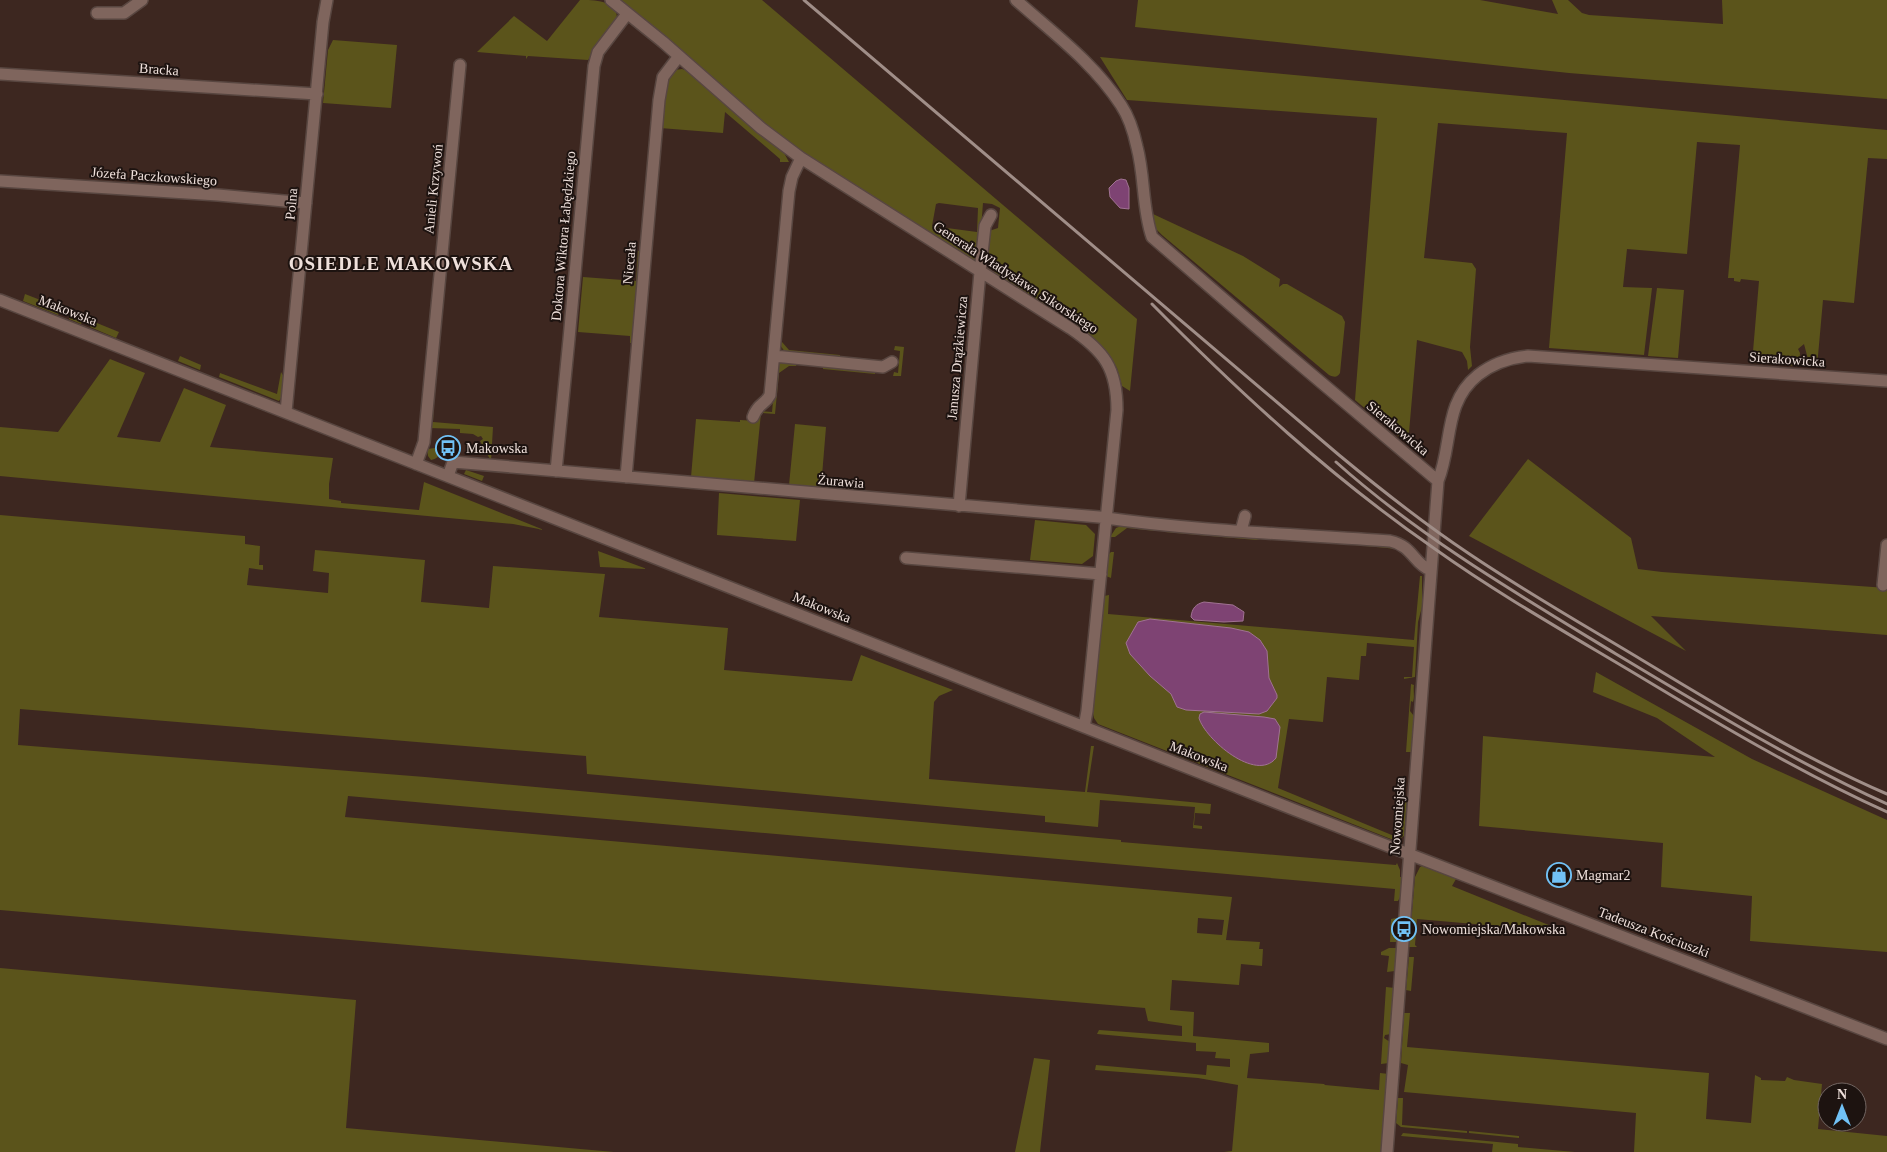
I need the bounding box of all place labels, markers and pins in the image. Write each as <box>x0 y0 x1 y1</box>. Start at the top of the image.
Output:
bus stop icon: Makowska <box>435 435 461 461</box>
place label: Makowska <box>466 441 528 456</box>
shop icon: Magmar2 <box>1546 862 1572 888</box>
place label: Magmar2 <box>1576 868 1630 883</box>
bus stop icon: Nowomiejska/Makowska <box>1391 916 1417 942</box>
place label: Nowomiejska/Makowska <box>1422 922 1566 937</box>

